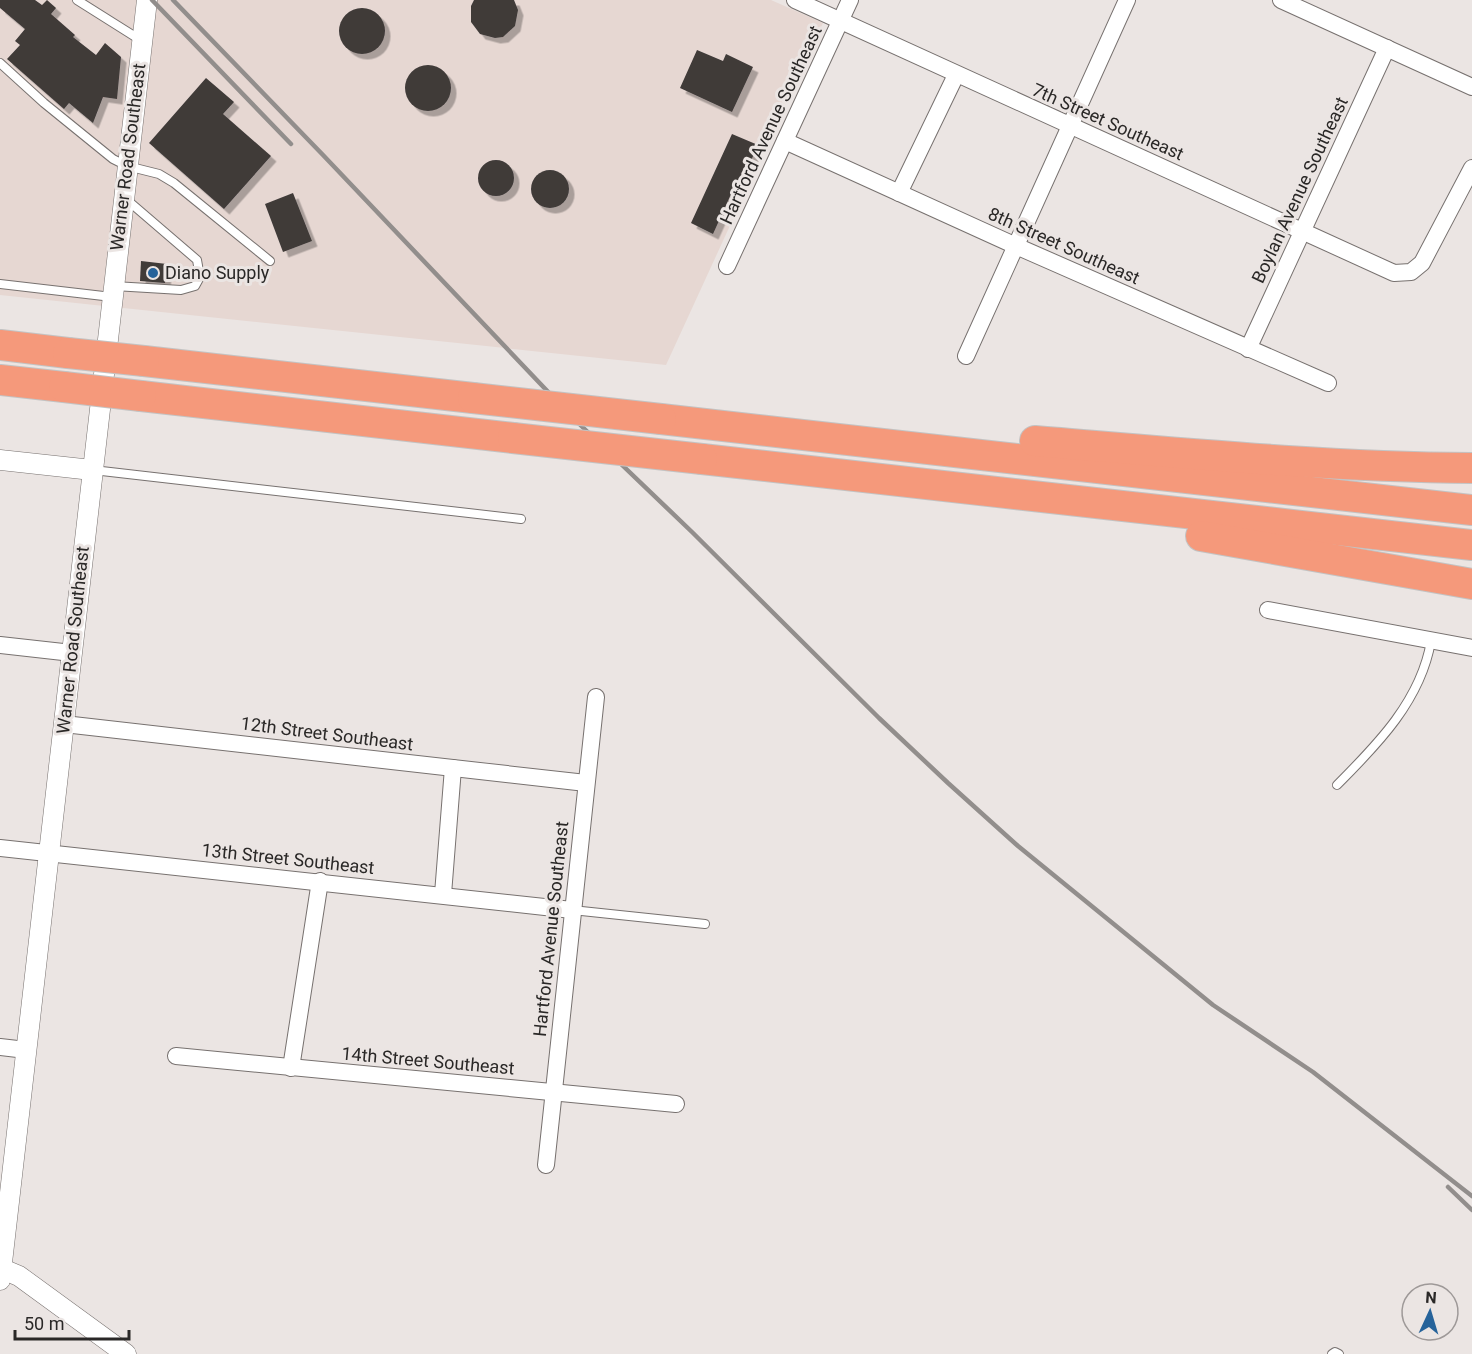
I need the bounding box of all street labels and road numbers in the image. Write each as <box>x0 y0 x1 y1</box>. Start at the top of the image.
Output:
street label: Hartford Avenue Southeast <box>715 22 826 227</box>
street label: Warner Road Southeast <box>106 62 149 252</box>
street label: 7th Street Southeast <box>1029 79 1187 164</box>
street label: Boylan Avenue Southeast <box>1247 93 1352 286</box>
street label: 8th Street Southeast <box>985 203 1143 288</box>
street label: Warner Road Southeast <box>52 545 93 735</box>
street label: 12th Street Southeast <box>240 713 415 755</box>
street label: Hartford Avenue Southeast <box>529 820 572 1038</box>
street label: 13th Street Southeast <box>201 839 376 878</box>
street label: 14th Street Southeast <box>341 1042 516 1079</box>

